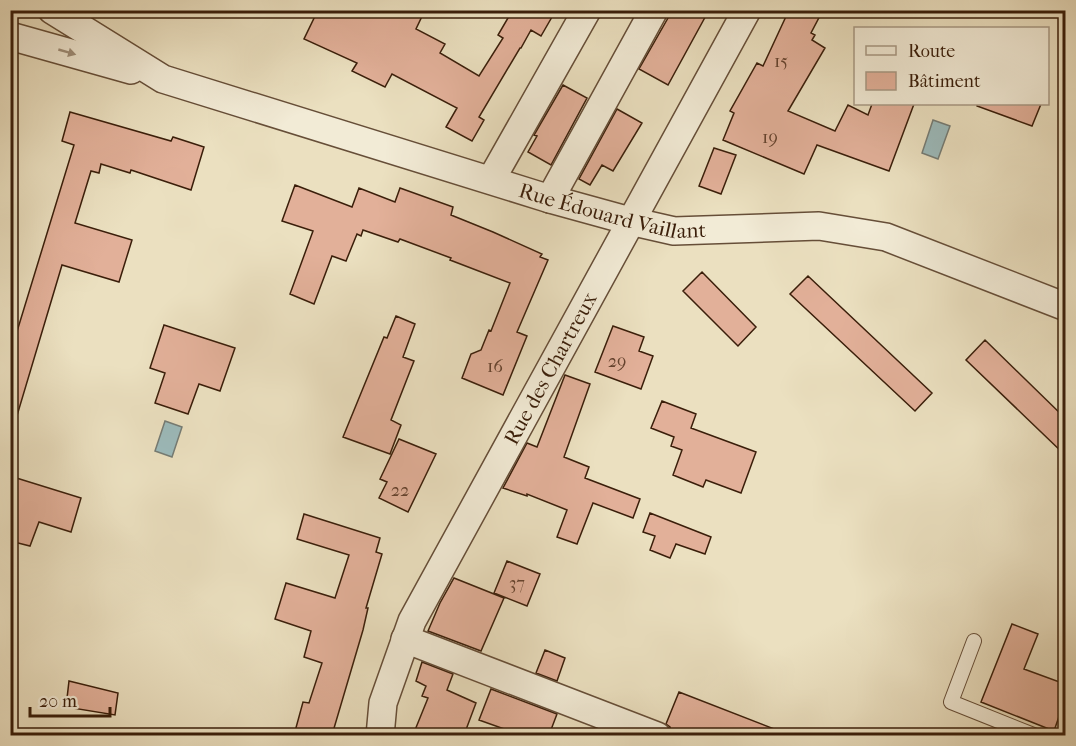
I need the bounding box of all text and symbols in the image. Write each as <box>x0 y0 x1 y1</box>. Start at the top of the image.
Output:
legend <box>854 27 1049 105</box>
text: Route <box>908 41 955 62</box>
one-way arrow <box>58 47 76 57</box>
house number: 15 <box>774 51 788 72</box>
text: Bâtiment <box>908 71 981 92</box>
house number: 19 <box>762 127 778 148</box>
street label: Rue Édouard Vaillant <box>516 178 707 243</box>
street label: Rue des Chartreux <box>499 288 602 449</box>
house number: 29 <box>608 351 626 372</box>
house number: 16 <box>487 356 503 377</box>
house number: 22 <box>391 480 409 501</box>
house number: 37 <box>509 573 525 594</box>
scale bar <box>30 680 110 718</box>
text: 20 m <box>39 691 77 712</box>

